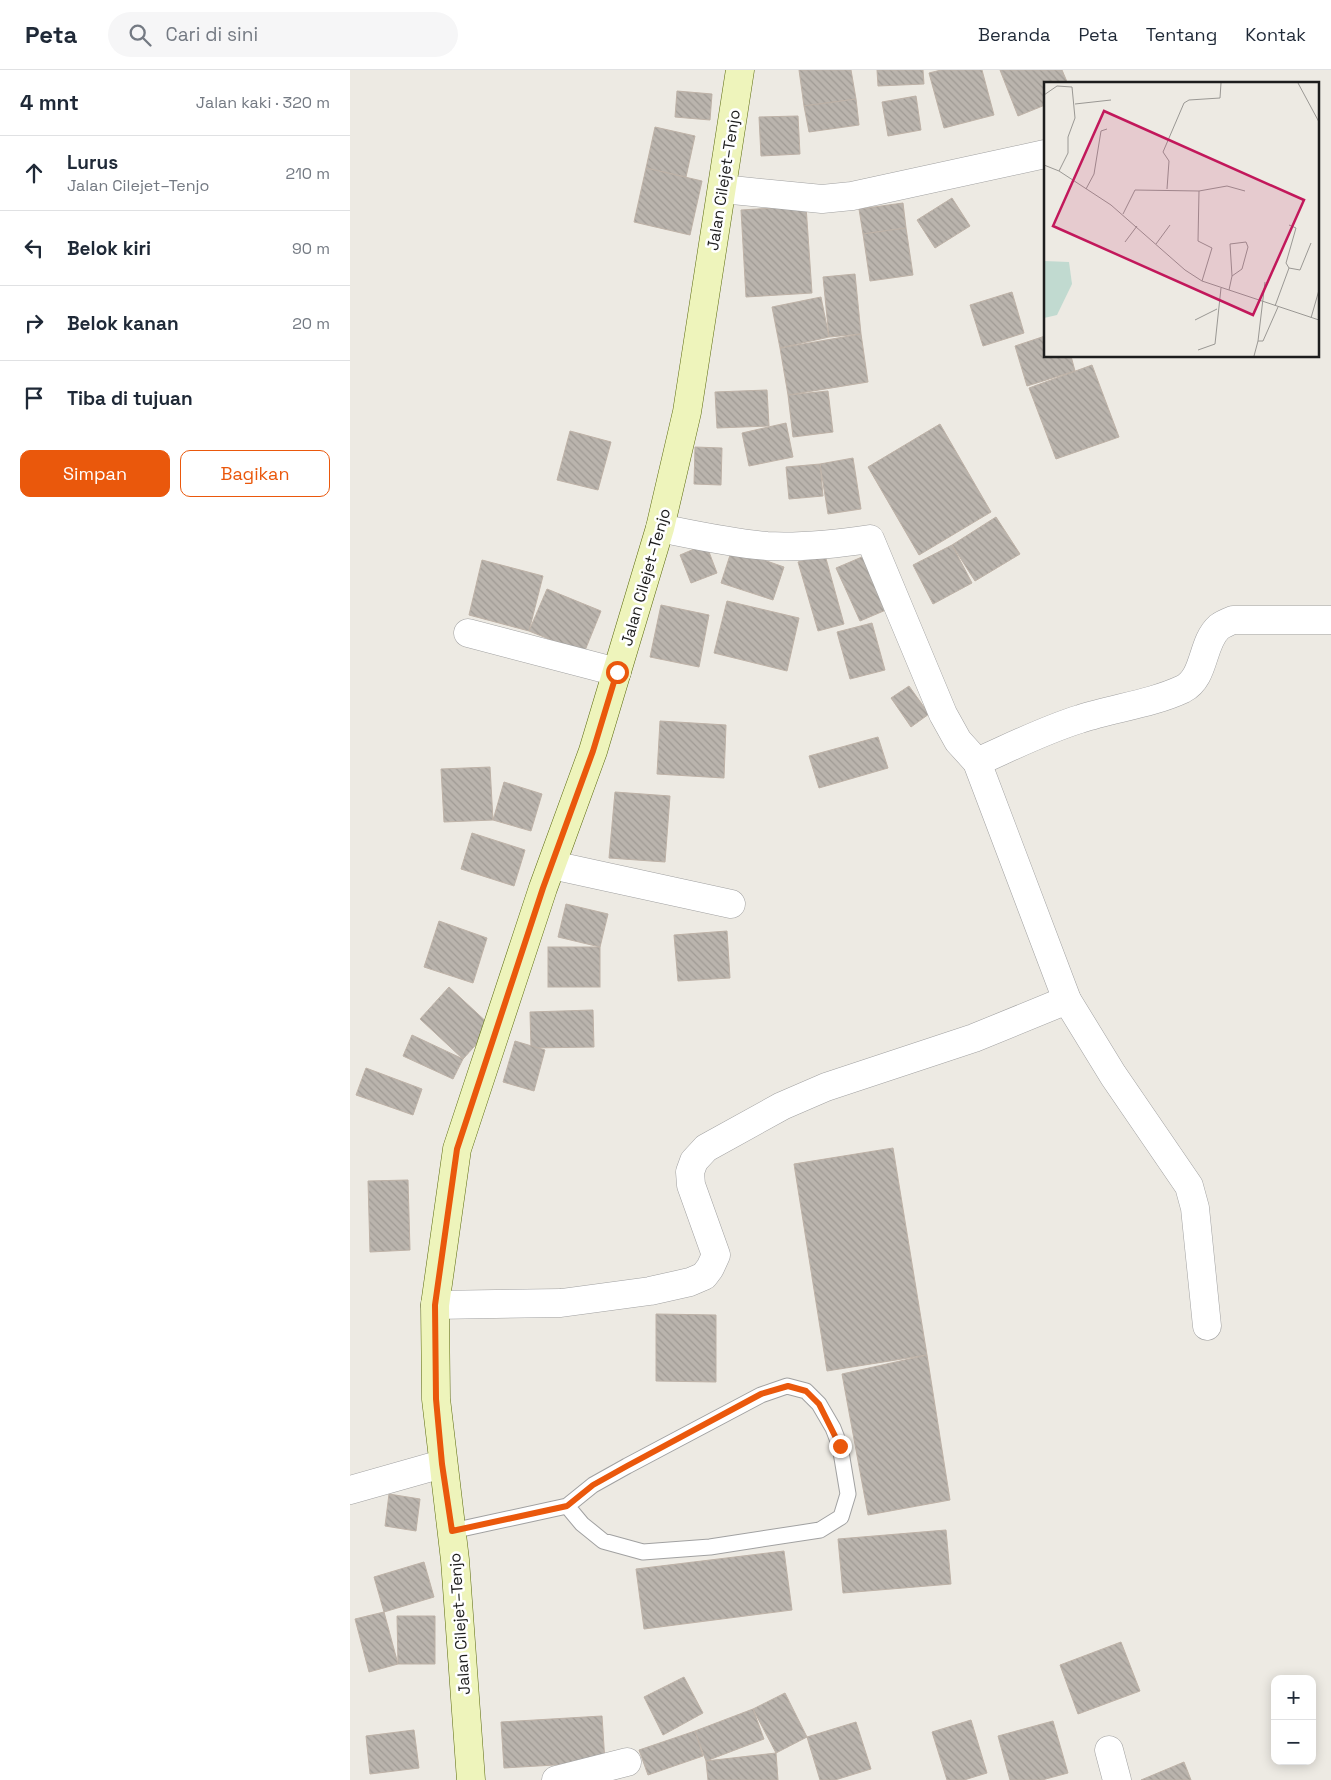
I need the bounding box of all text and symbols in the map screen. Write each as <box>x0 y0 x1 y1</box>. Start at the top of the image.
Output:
search box <box>108 12 458 57</box>
text: Peta <box>25 19 78 50</box>
icon: search <box>126 21 154 49</box>
text: Cari di sini <box>166 22 258 47</box>
text: Beranda <box>978 23 1050 46</box>
text: Peta <box>1078 23 1118 46</box>
text: Tentang <box>1146 23 1217 46</box>
text: Kontak <box>1245 23 1306 46</box>
inset map <box>1044 82 1318 358</box>
text: 4 mnt <box>20 89 79 116</box>
text: Jalan kaki · 320 m <box>196 92 330 113</box>
street label: Jalan Cilejet–Tenjo <box>702 108 745 252</box>
text: Lurus <box>67 150 118 175</box>
icon: ahead <box>20 159 48 187</box>
text: 210 m <box>286 163 330 184</box>
text: Jalan Cilejet–Tenjo <box>67 175 209 196</box>
icon: left <box>20 234 48 262</box>
text: Belok kiri <box>67 236 151 261</box>
text: 90 m <box>292 238 330 259</box>
icon: right <box>20 309 48 337</box>
text: Belok kanan <box>67 311 179 336</box>
text: 20 m <box>292 313 330 334</box>
icon: arrive <box>20 384 48 412</box>
text: Tiba di tujuan <box>67 386 193 411</box>
button: Simpan <box>20 450 170 497</box>
button: Bagikan <box>180 450 330 497</box>
street label: Jalan Cilejet–Tenjo <box>616 506 675 648</box>
route start <box>606 661 629 684</box>
route end <box>829 1435 852 1458</box>
street label: Jalan Cilejet–Tenjo <box>444 1552 475 1696</box>
map controls <box>1271 1675 1316 1765</box>
button: + <box>1271 1675 1316 1720</box>
button: − <box>1271 1720 1316 1765</box>

